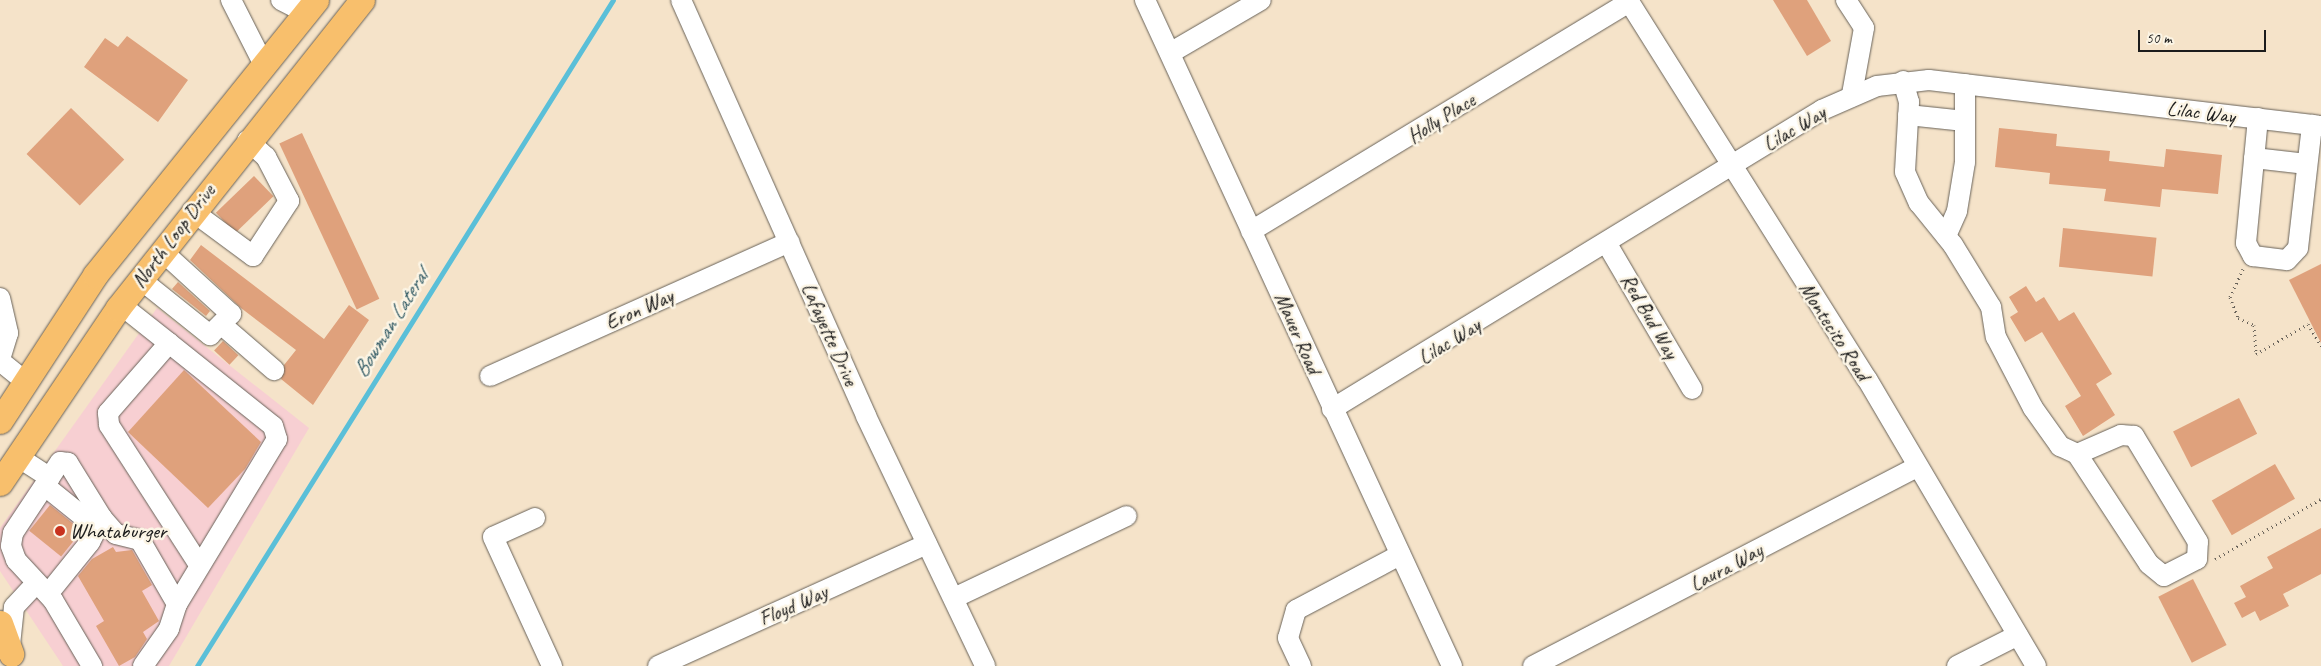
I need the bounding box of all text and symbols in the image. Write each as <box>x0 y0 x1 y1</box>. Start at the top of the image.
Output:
scale bar <box>2141 20 2268 52</box>
text: 50 m <box>2146 29 2172 48</box>
street label: Holly Place <box>1402 87 1480 149</box>
street label: Lilac Way <box>2165 95 2237 129</box>
street label: Lilac Way <box>1758 100 1830 156</box>
street label: North Loop Drive <box>126 179 220 293</box>
water label: Bowman Lateral <box>347 265 435 383</box>
street label: Red Bud Way <box>1616 269 1684 363</box>
street label: Montecito Road <box>1794 277 1876 385</box>
street label: Lafayette Drive <box>796 279 864 389</box>
street label: Eron Way <box>601 283 677 335</box>
street label: Mauer Road <box>1269 288 1327 378</box>
street label: Lilac Way <box>1413 312 1485 370</box>
place label: Whataburger <box>70 518 166 544</box>
marker: Whataburger <box>54 525 66 537</box>
street label: Laura Way <box>1686 538 1766 596</box>
street label: Floyd Way <box>755 579 831 631</box>

